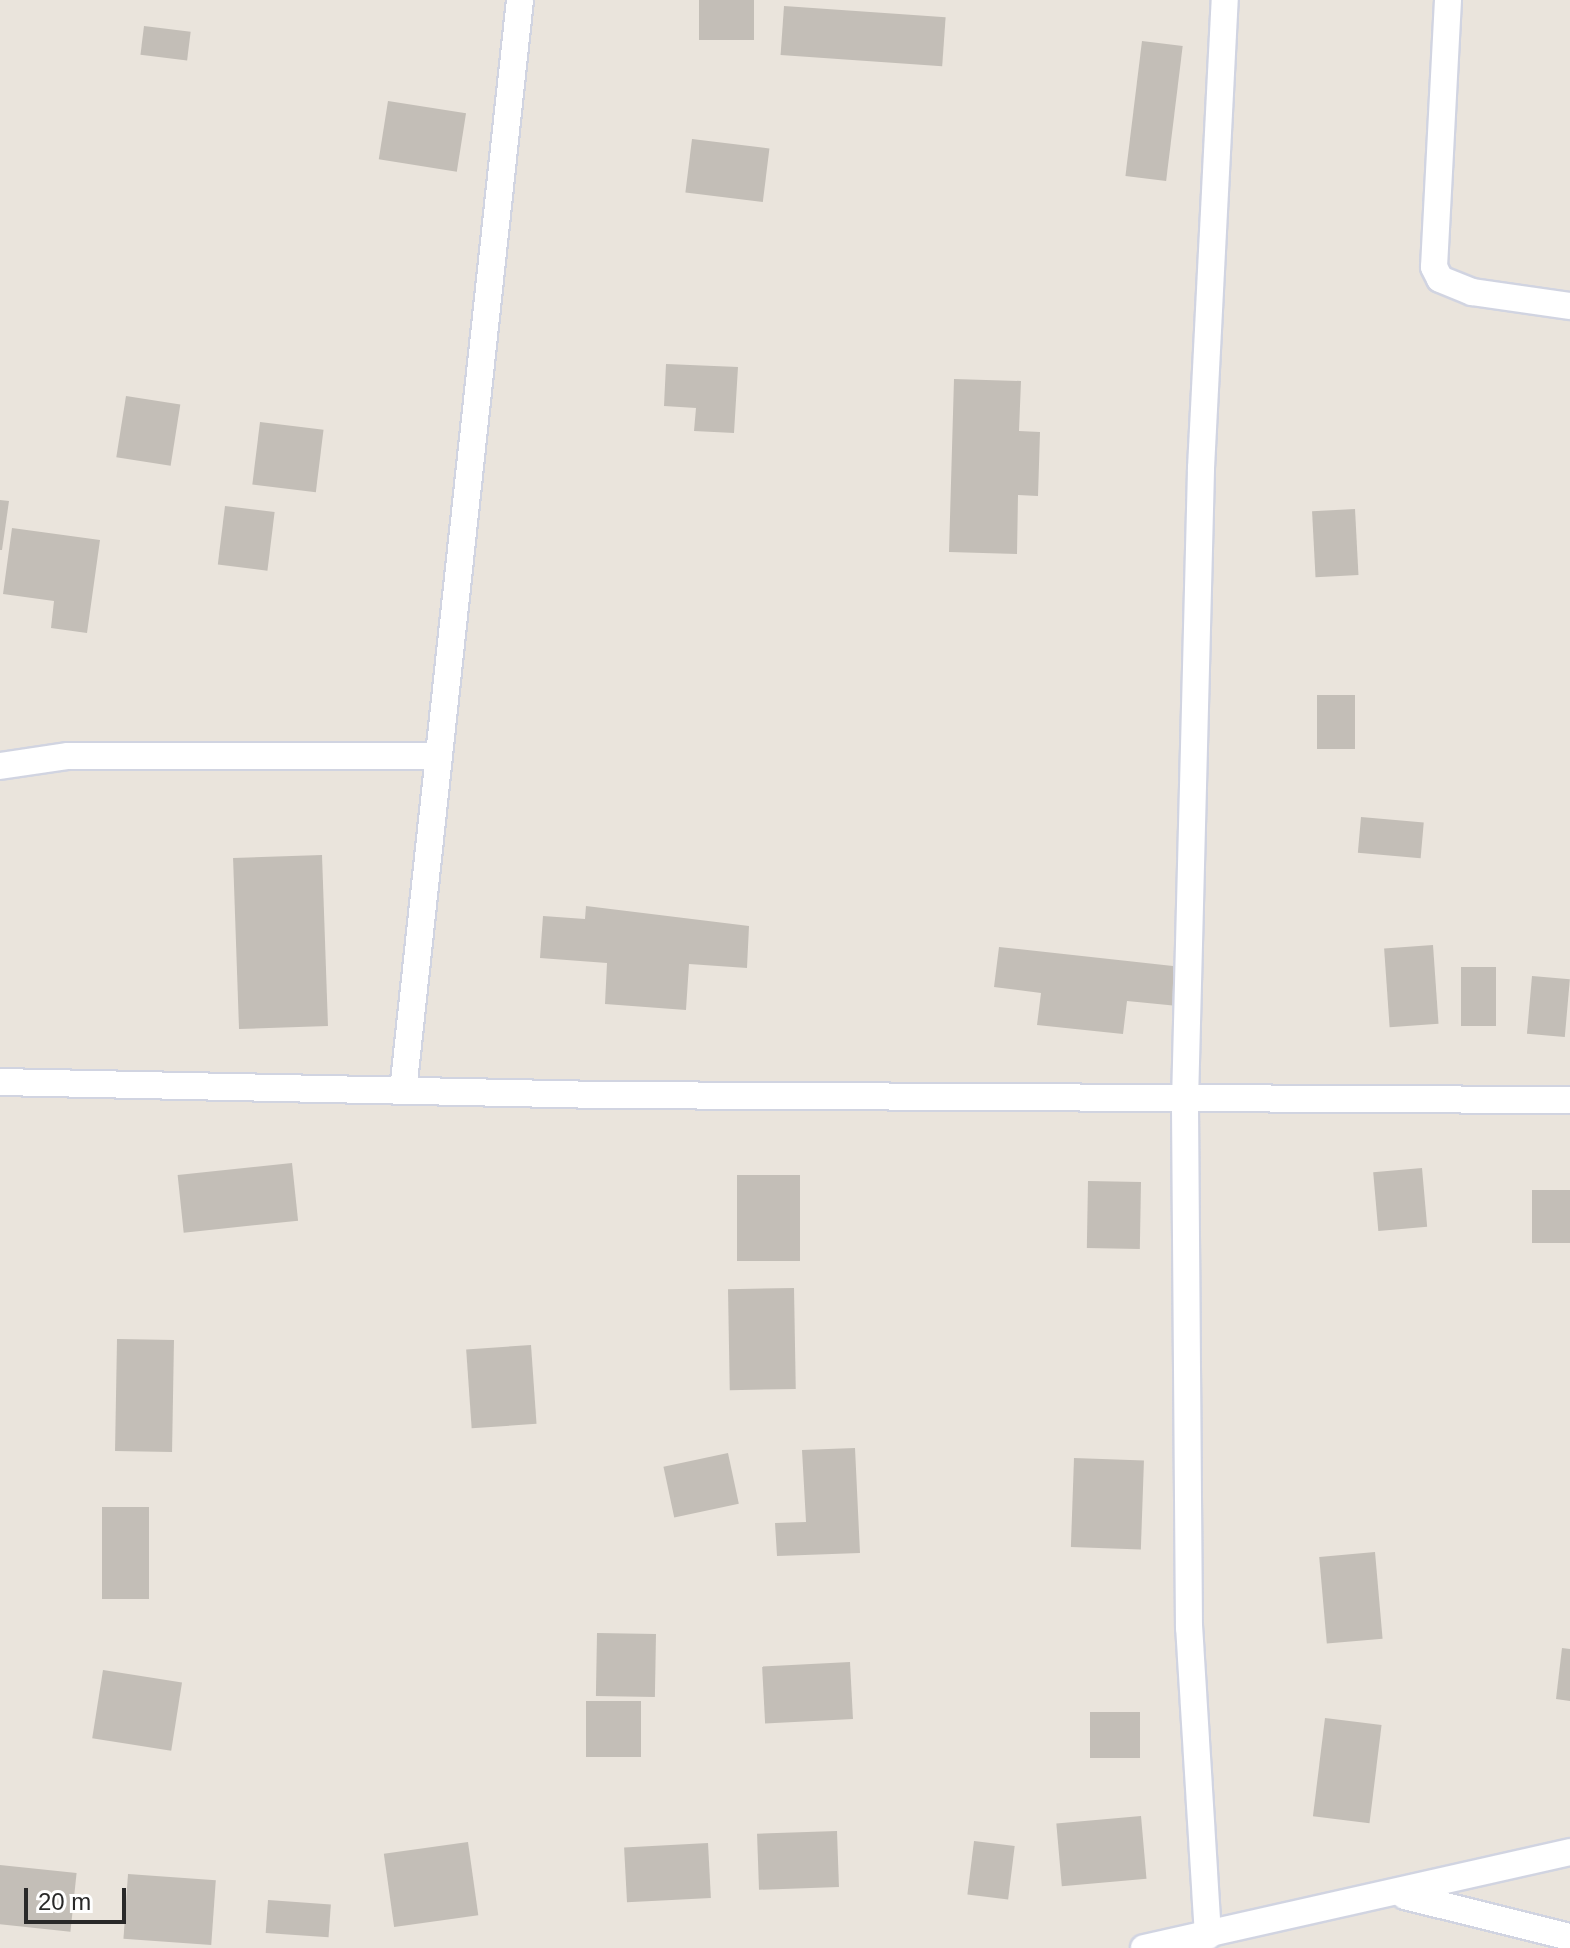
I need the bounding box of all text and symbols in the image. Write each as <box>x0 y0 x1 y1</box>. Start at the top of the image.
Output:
scale bar <box>28 1872 130 1922</box>
text: 20 m <box>38 1888 91 1915</box>

